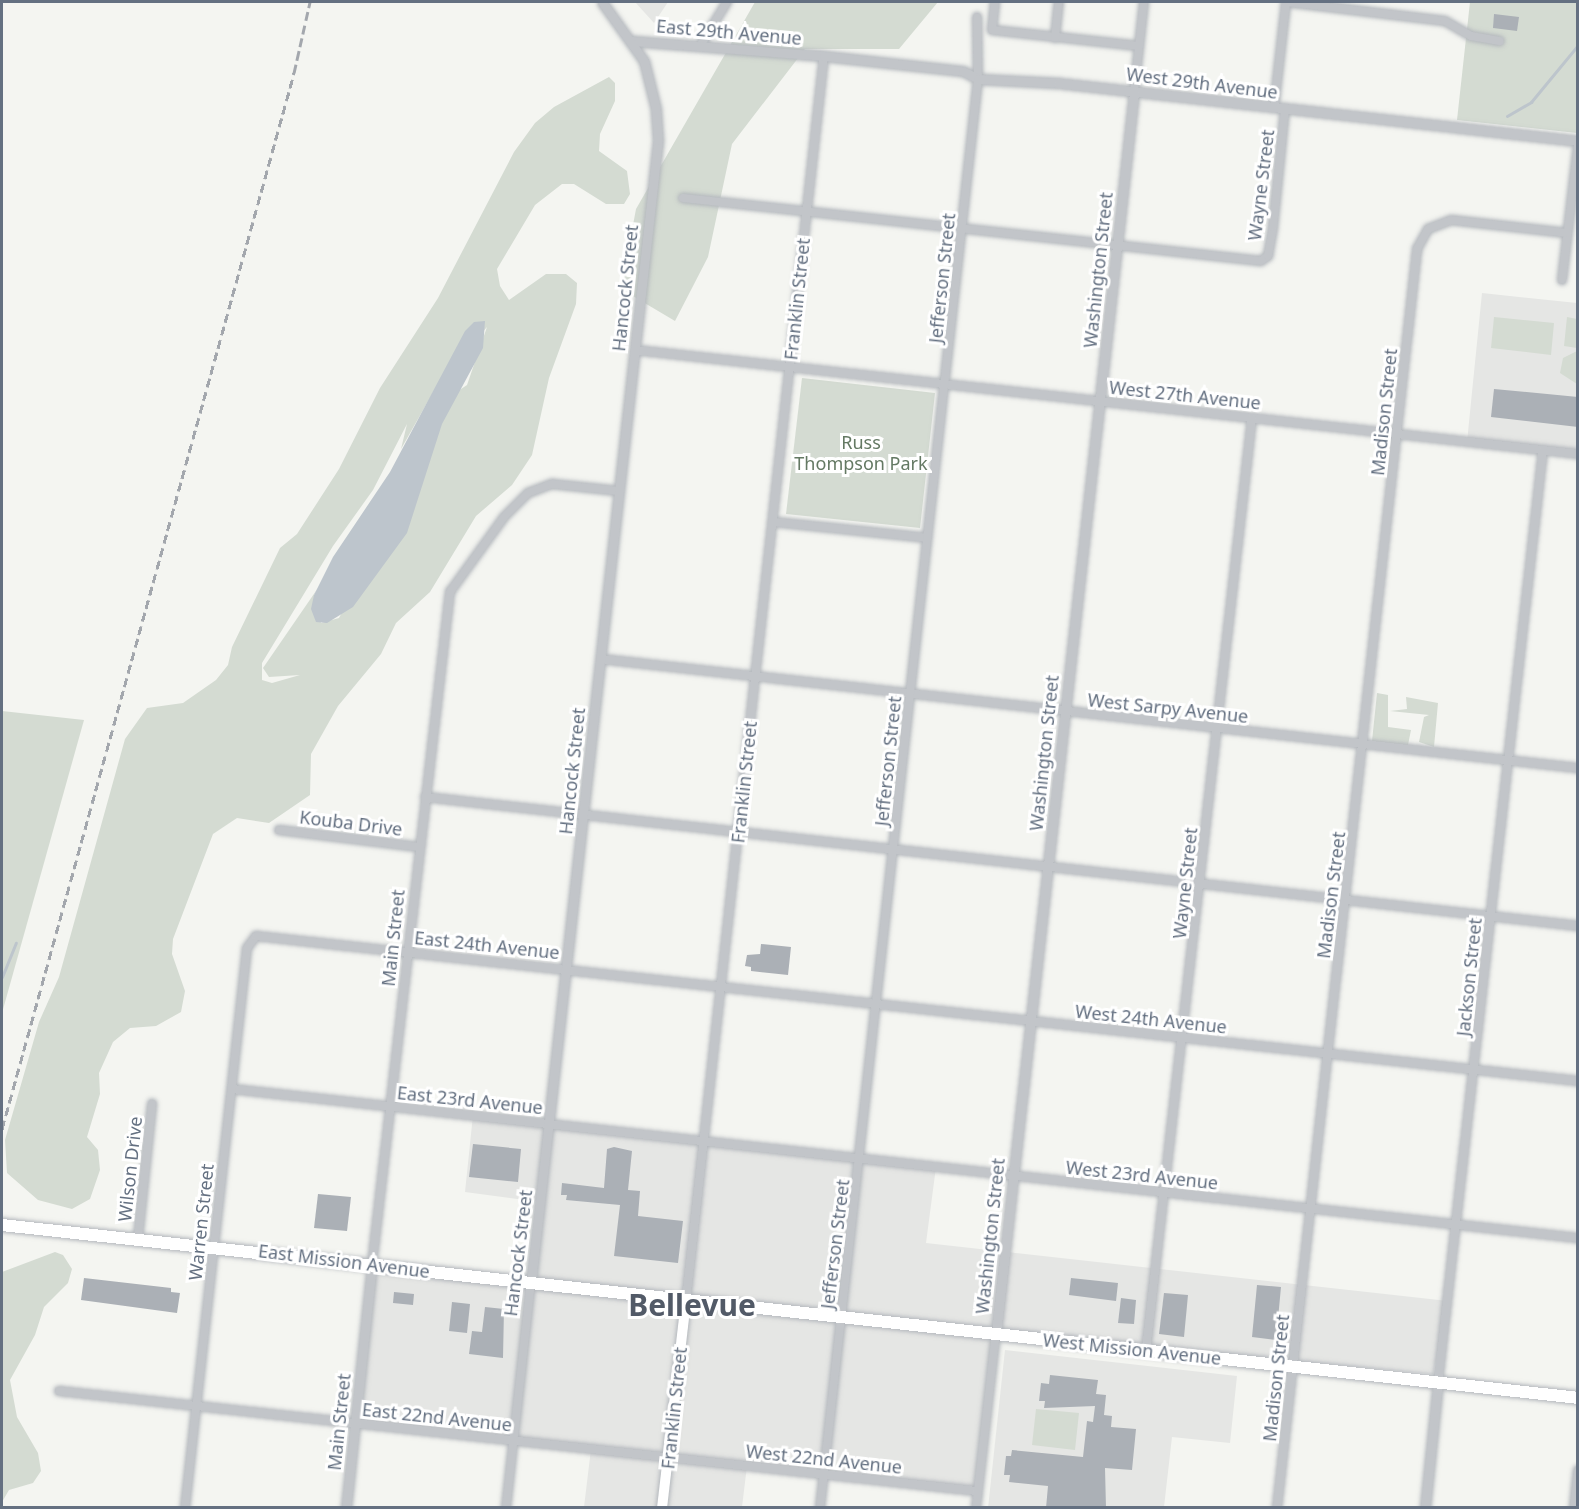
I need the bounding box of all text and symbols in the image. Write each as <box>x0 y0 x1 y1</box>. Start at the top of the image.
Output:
street label: East 29th Avenue <box>655 15 803 49</box>
street label: West 29th Avenue <box>1125 63 1279 103</box>
street label: Wayne Street <box>1243 128 1279 242</box>
street label: Washington Street <box>1079 191 1117 349</box>
street label: Jefferson Street <box>924 212 960 344</box>
street label: Hancock Street <box>608 224 642 352</box>
street label: Franklin Street <box>780 237 814 361</box>
street label: Madison Street <box>1367 347 1401 477</box>
street label: West 27th Avenue <box>1108 376 1262 414</box>
park label: Russ Thompson Park <box>794 432 928 474</box>
street label: Washington Street <box>1025 674 1063 832</box>
street label: West Sarpy Avenue <box>1087 689 1249 727</box>
street label: Jefferson Street <box>870 695 906 827</box>
street label: Hancock Street <box>555 707 589 835</box>
street label: Franklin Street <box>727 720 761 844</box>
street label: Kouba Drive <box>298 806 404 840</box>
street label: Wayne Street <box>1168 826 1202 940</box>
street label: Madison Street <box>1312 830 1350 960</box>
street label: Main Street <box>377 889 409 987</box>
street label: Jackson Street <box>1452 917 1486 1037</box>
street label: East 24th Avenue <box>413 927 561 963</box>
street label: West 24th Avenue <box>1074 1000 1228 1038</box>
street label: East 23rd Avenue <box>396 1082 544 1118</box>
street label: Wilson Drive <box>114 1115 146 1223</box>
street label: West 23rd Avenue <box>1065 1156 1219 1194</box>
street label: Washington Street <box>971 1157 1009 1315</box>
street label: Warren Street <box>184 1163 218 1281</box>
street label: Jefferson Street <box>816 1178 854 1310</box>
street label: Hancock Street <box>500 1189 536 1317</box>
street label: East Mission Avenue <box>257 1240 431 1282</box>
district label: Bellevue <box>628 1287 756 1323</box>
street label: Madison Street <box>1259 1313 1293 1443</box>
street label: West Mission Avenue <box>1042 1329 1222 1369</box>
street label: Franklin Street <box>657 1346 691 1470</box>
street label: Main Street <box>323 1373 355 1471</box>
street label: East 22nd Avenue <box>361 1398 513 1436</box>
street label: West 22nd Avenue <box>745 1440 903 1478</box>

